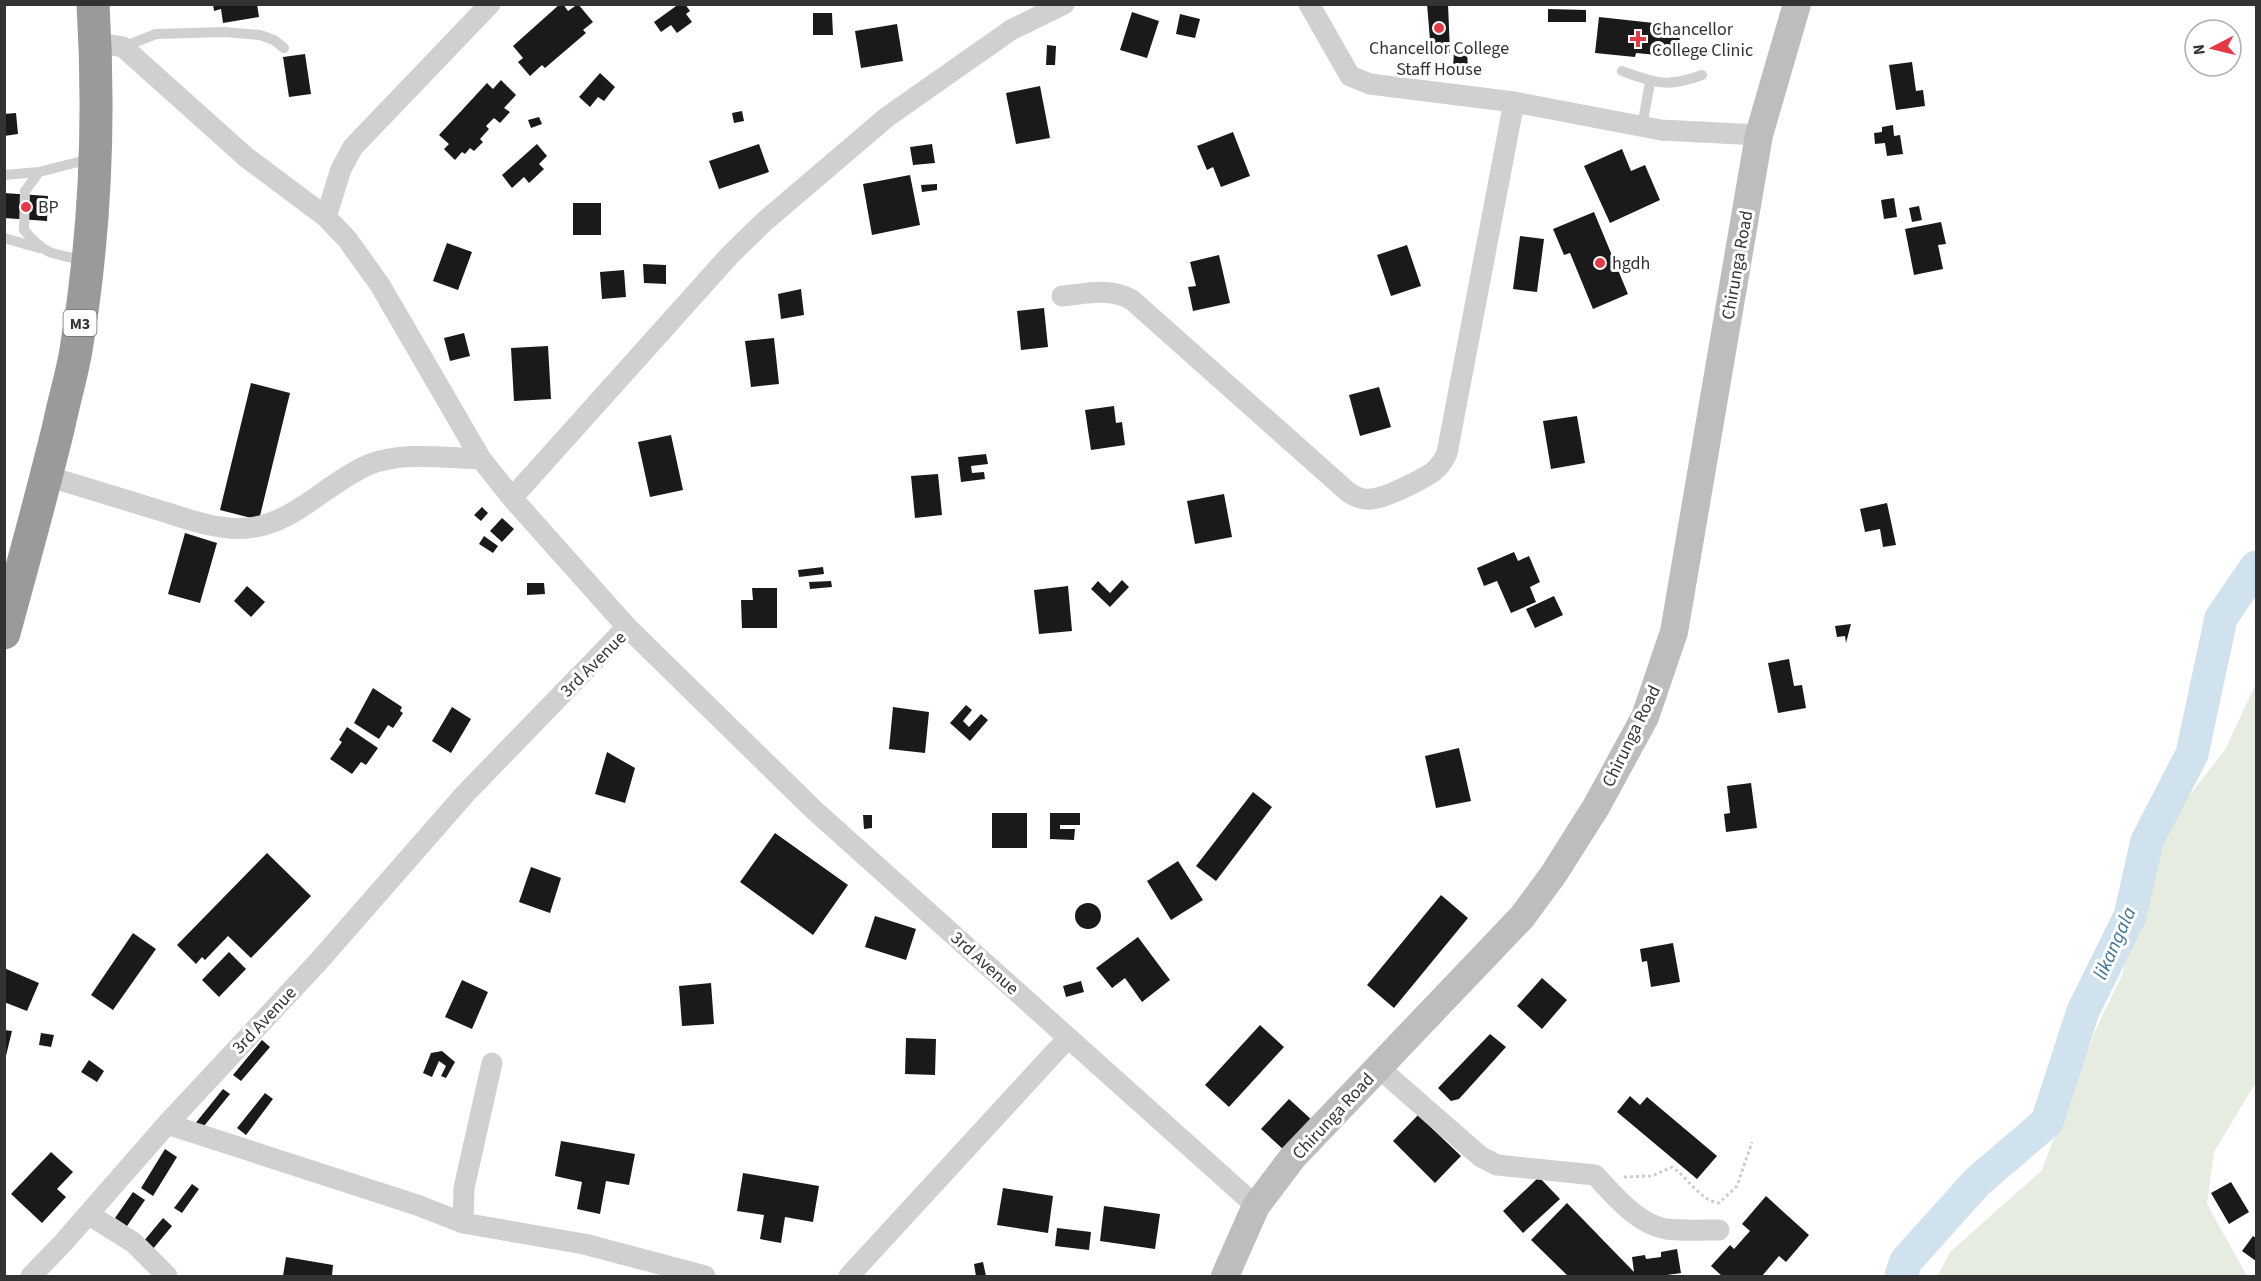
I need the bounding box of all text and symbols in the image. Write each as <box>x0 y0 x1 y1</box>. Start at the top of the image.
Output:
place label: Chancellor College Clinic <box>1652 17 1753 63</box>
north arrow <box>2183 18 2243 78</box>
marker: Chancellor College Staff House <box>1432 21 1446 35</box>
marker: Chancellor College Clinic <box>1629 30 1647 48</box>
place label: Chancellor College Staff House <box>1369 36 1509 82</box>
text: N <box>2188 43 2211 56</box>
place label: BP <box>38 195 59 220</box>
marker: BP <box>19 200 33 214</box>
street label: Chirunga Road <box>1716 209 1759 322</box>
place label: hgdh <box>1612 251 1650 276</box>
marker: hgdh <box>1593 256 1607 270</box>
road number: M3 <box>64 310 97 336</box>
street label: 3rd Avenue <box>555 626 632 703</box>
street label: Chirunga Road <box>1596 681 1667 791</box>
water label: likangala <box>2086 902 2143 984</box>
street label: 3rd Avenue <box>945 926 1024 1001</box>
street label: 3rd Avenue <box>227 981 302 1060</box>
street label: Chirunga Road <box>1287 1067 1380 1165</box>

